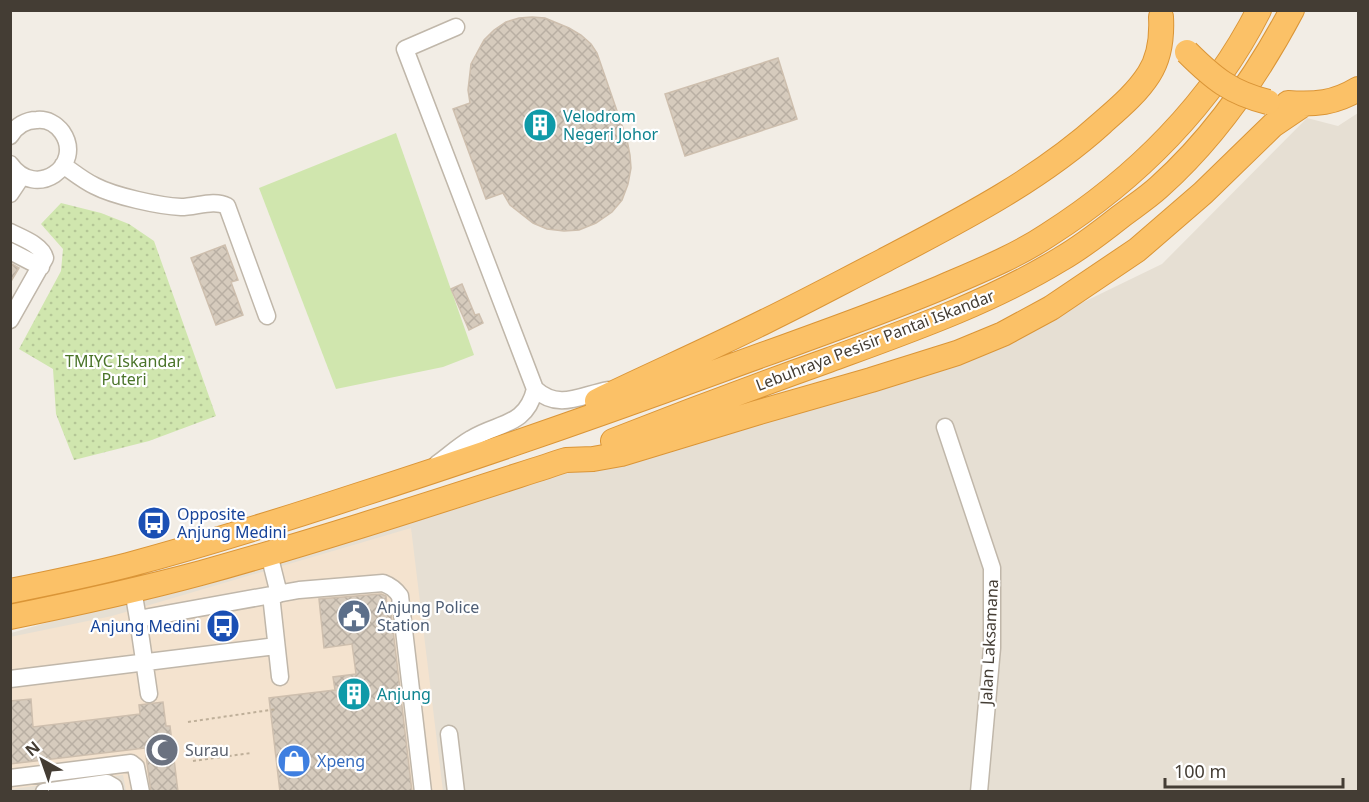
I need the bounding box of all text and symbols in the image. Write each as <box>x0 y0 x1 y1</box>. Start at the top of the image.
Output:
place label: Velodrom Negeri Johor <box>563 105 659 145</box>
building icon: Velodrom Negeri Johor <box>522 107 558 143</box>
street label: Lebuhraya Pesisir Pantai Iskandar <box>752 284 998 396</box>
park label: TMIYC Iskandar Puteri <box>65 350 183 390</box>
place label: Opposite Anjung Medini <box>177 503 287 543</box>
bus stop icon: Opposite Anjung Medini <box>136 505 172 541</box>
street label: Jalan Laksamana <box>975 579 1003 707</box>
place label: Anjung Police Station <box>377 596 479 636</box>
public building icon: Anjung Police Station <box>336 598 372 634</box>
bus stop icon: Anjung Medini <box>205 608 241 644</box>
place label: Anjung Medini <box>90 615 200 637</box>
building icon: Anjung <box>336 676 372 712</box>
place label: Anjung <box>377 683 431 705</box>
north arrow <box>12 730 72 790</box>
mosque icon: Surau <box>144 732 180 768</box>
text: N <box>20 736 44 761</box>
place label: Surau <box>185 739 229 761</box>
shop icon: Xpeng <box>276 743 312 779</box>
place label: Xpeng <box>317 750 365 772</box>
scale bar <box>1165 751 1344 789</box>
text: 100 m <box>1174 759 1226 783</box>

